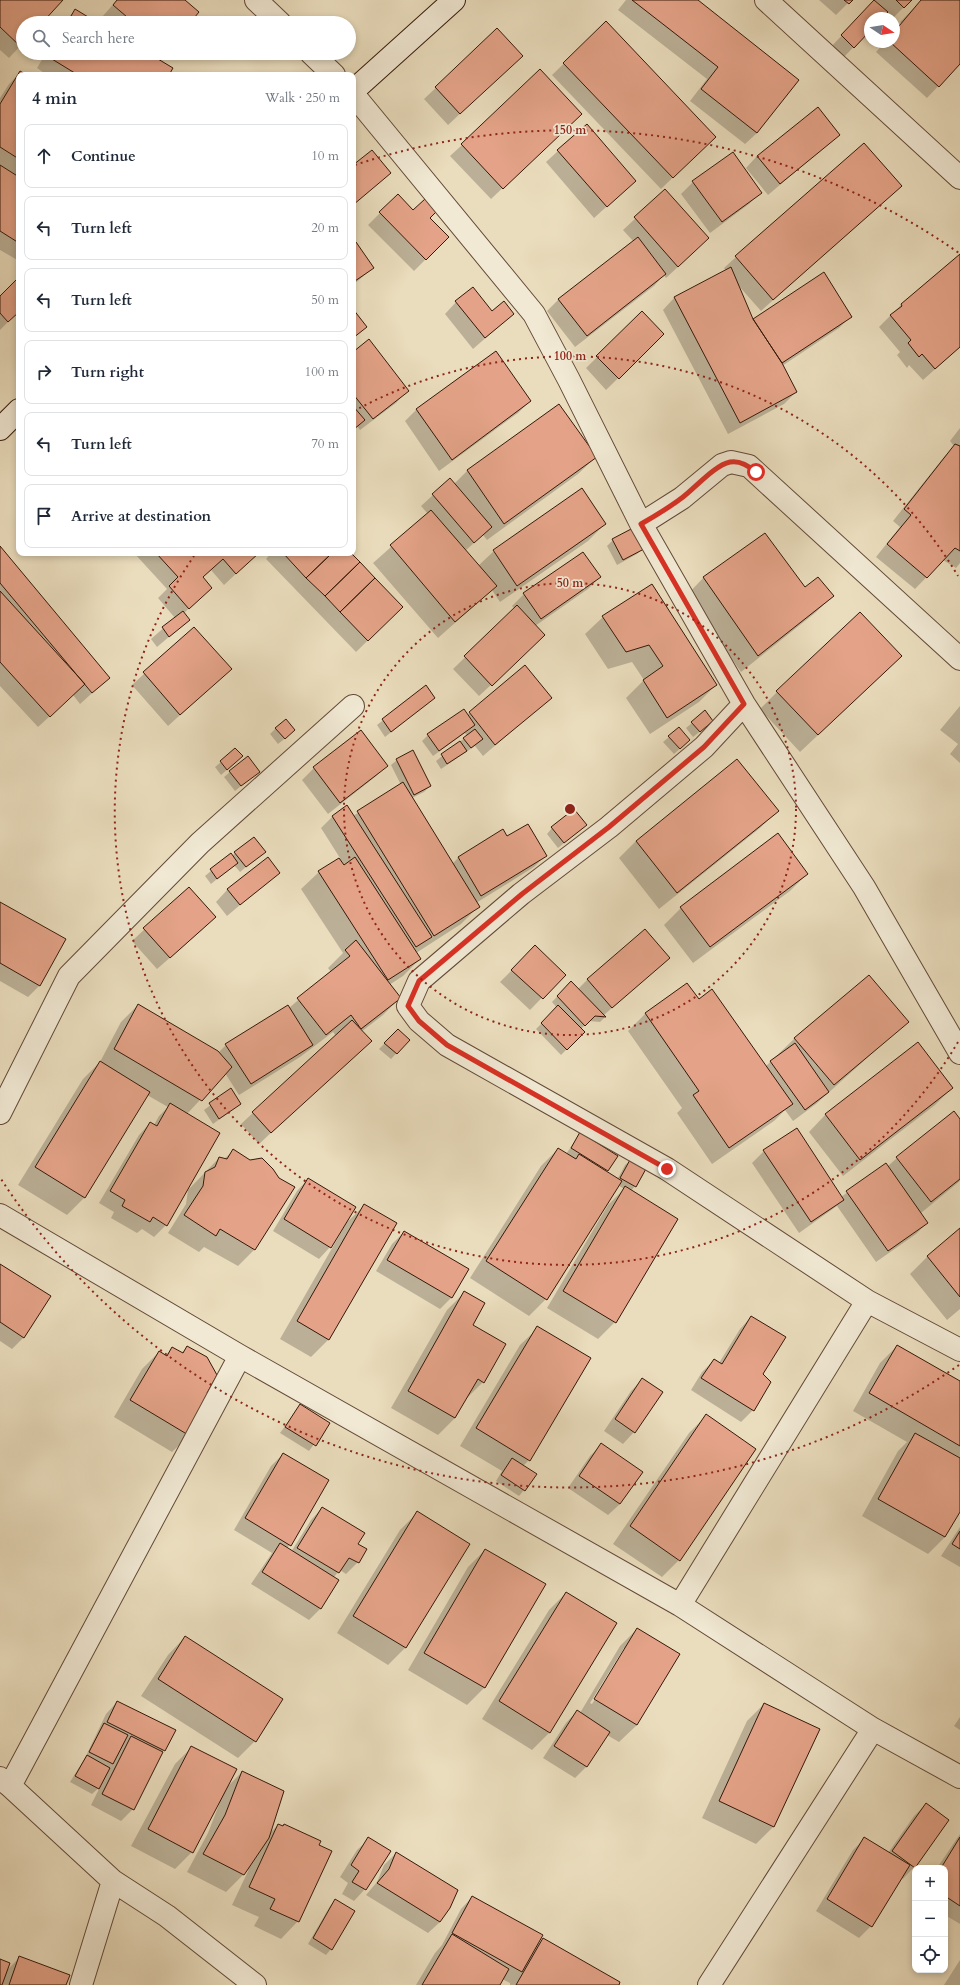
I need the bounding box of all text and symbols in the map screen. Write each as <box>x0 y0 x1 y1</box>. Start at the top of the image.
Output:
north arrow <box>864 12 900 48</box>
search box <box>16 16 356 60</box>
icon: search <box>30 27 52 49</box>
text: Search here <box>62 28 135 48</box>
text: 4 min <box>32 87 77 110</box>
text: Walk · 250 m <box>265 89 340 107</box>
text: 150 m <box>554 122 587 138</box>
icon: ahead <box>33 145 55 167</box>
text: Continue <box>71 146 136 166</box>
text: 10 m <box>311 147 339 165</box>
icon: left <box>33 217 55 239</box>
text: Turn left <box>71 218 132 238</box>
text: 20 m <box>311 219 339 237</box>
icon: left <box>33 289 55 311</box>
text: Turn left <box>71 290 132 310</box>
text: 50 m <box>311 291 339 309</box>
text: 100 m <box>554 348 587 364</box>
icon: right <box>33 361 55 383</box>
text: Turn right <box>71 362 144 382</box>
text: 100 m <box>305 363 339 381</box>
icon: left <box>33 433 55 455</box>
text: Turn left <box>71 434 132 454</box>
text: 70 m <box>311 435 339 453</box>
route start <box>747 463 765 481</box>
icon: arrive <box>33 505 55 527</box>
text: Arrive at destination <box>71 506 211 526</box>
text: 50 m <box>557 575 584 591</box>
centre of rings <box>563 802 577 816</box>
route end <box>658 1160 676 1178</box>
map controls <box>912 1865 948 1973</box>
button: + <box>912 1865 948 1901</box>
button: − <box>912 1901 948 1937</box>
button: locate <box>912 1937 948 1973</box>

